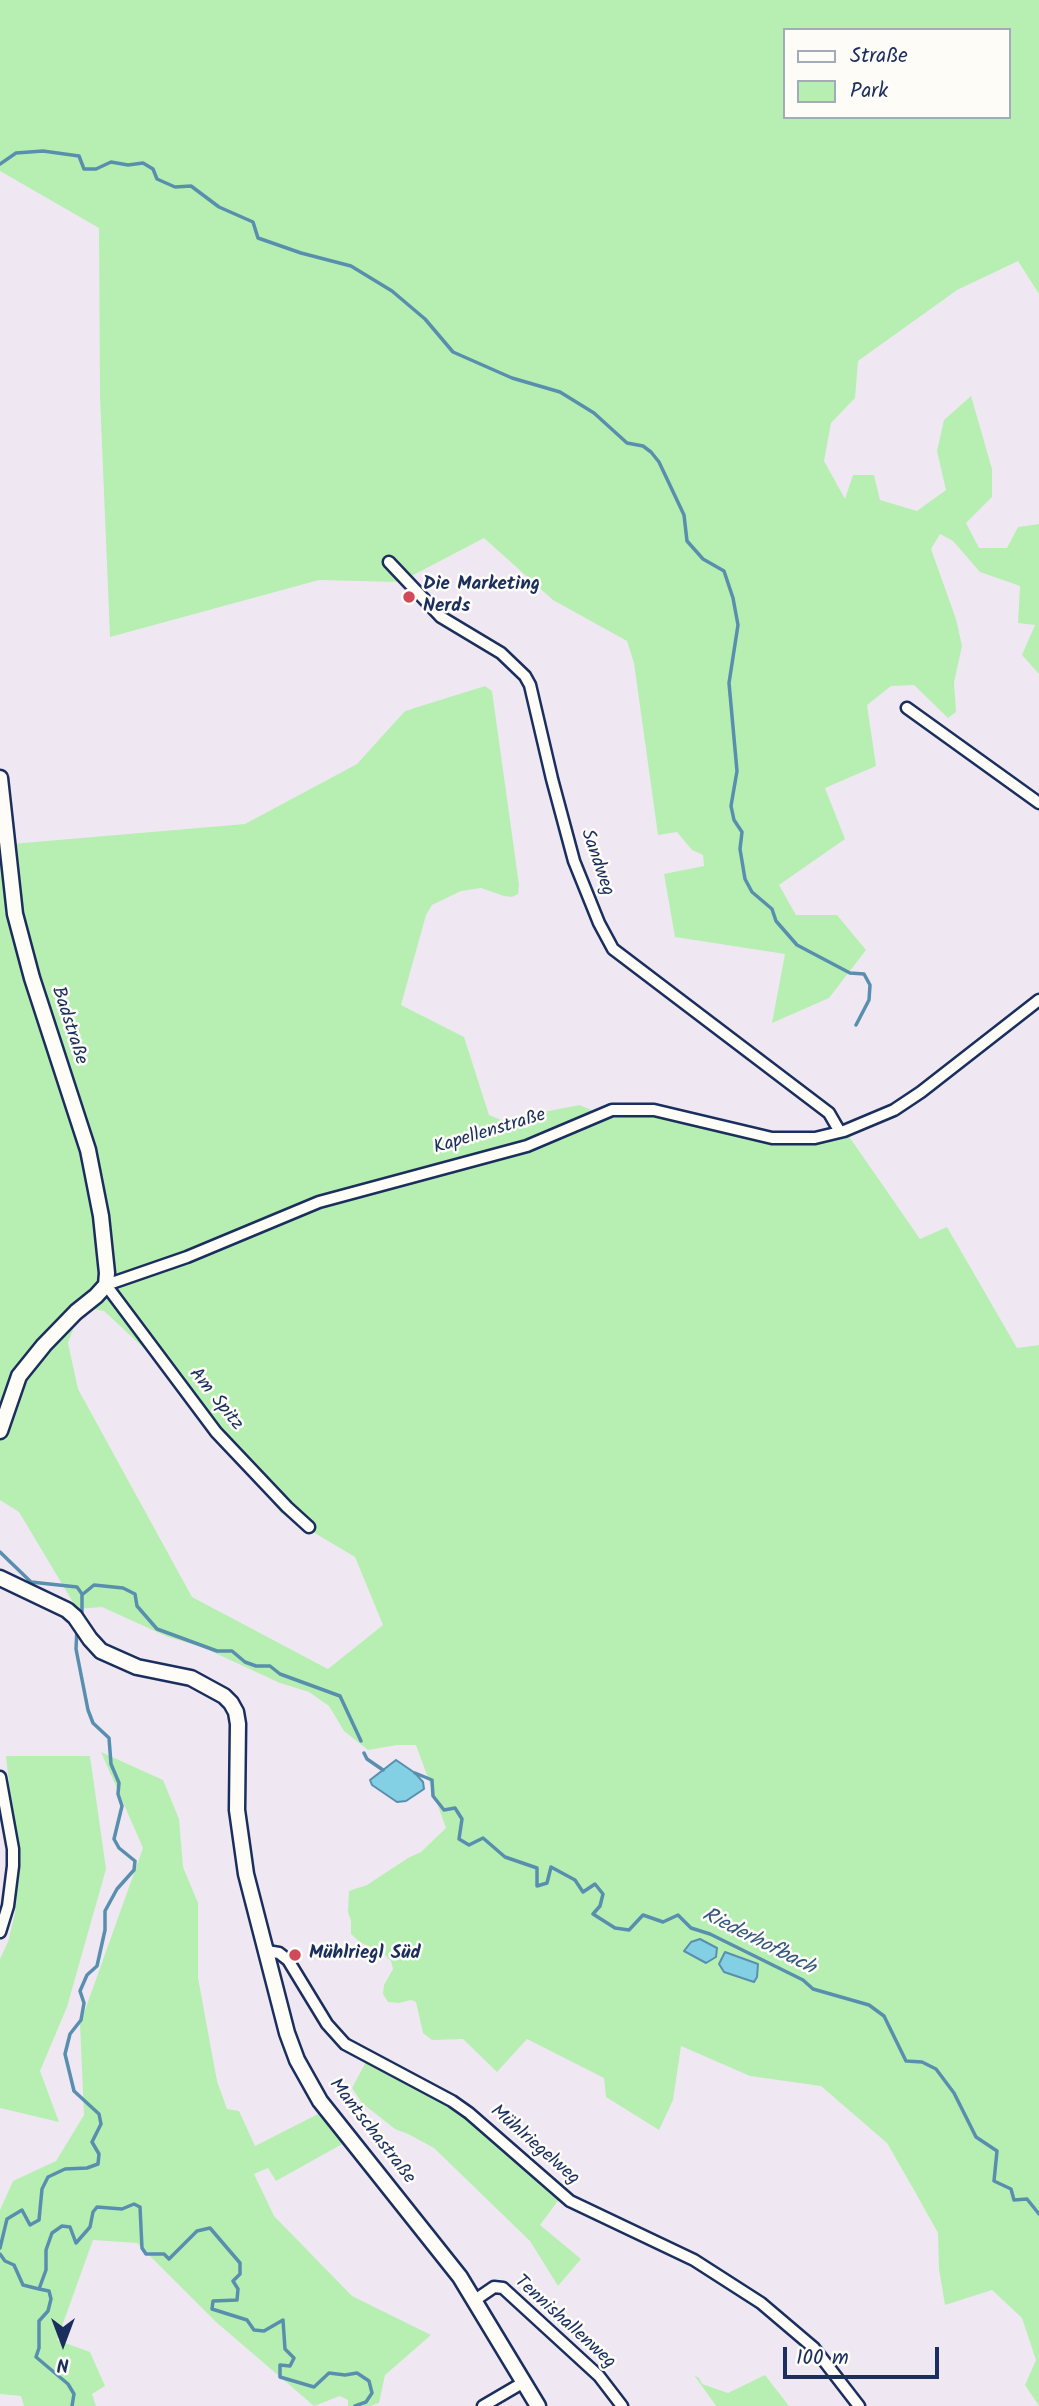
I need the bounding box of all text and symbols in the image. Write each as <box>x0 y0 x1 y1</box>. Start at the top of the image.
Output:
legend <box>783 28 1011 119</box>
text: Straße <box>850 40 908 73</box>
text: Park <box>850 75 888 108</box>
place label: Die Marketing Nerds <box>423 575 540 619</box>
marker: Die Marketing Nerds <box>401 589 417 605</box>
street label: Sandweg <box>574 827 618 899</box>
street label: Badstraße <box>45 984 91 1068</box>
street label: Kapellenstraße <box>431 1105 549 1161</box>
street label: Am Spitz <box>183 1364 247 1436</box>
water label: Riederhofbach <box>697 1904 819 1982</box>
place label: Mühlriegl Süd <box>309 1944 421 1966</box>
marker: Mühlriegl Süd <box>287 1947 303 1963</box>
street label: Mantschastraße <box>323 2075 419 2189</box>
street label: Mühlriegelweg <box>485 2101 583 2191</box>
street label: Tennishallenweg <box>508 2271 620 2375</box>
north arrow <box>28 2308 98 2378</box>
scale bar <box>787 2332 943 2376</box>
text: 100 m <box>796 2342 849 2375</box>
text: N <box>57 2349 69 2379</box>

